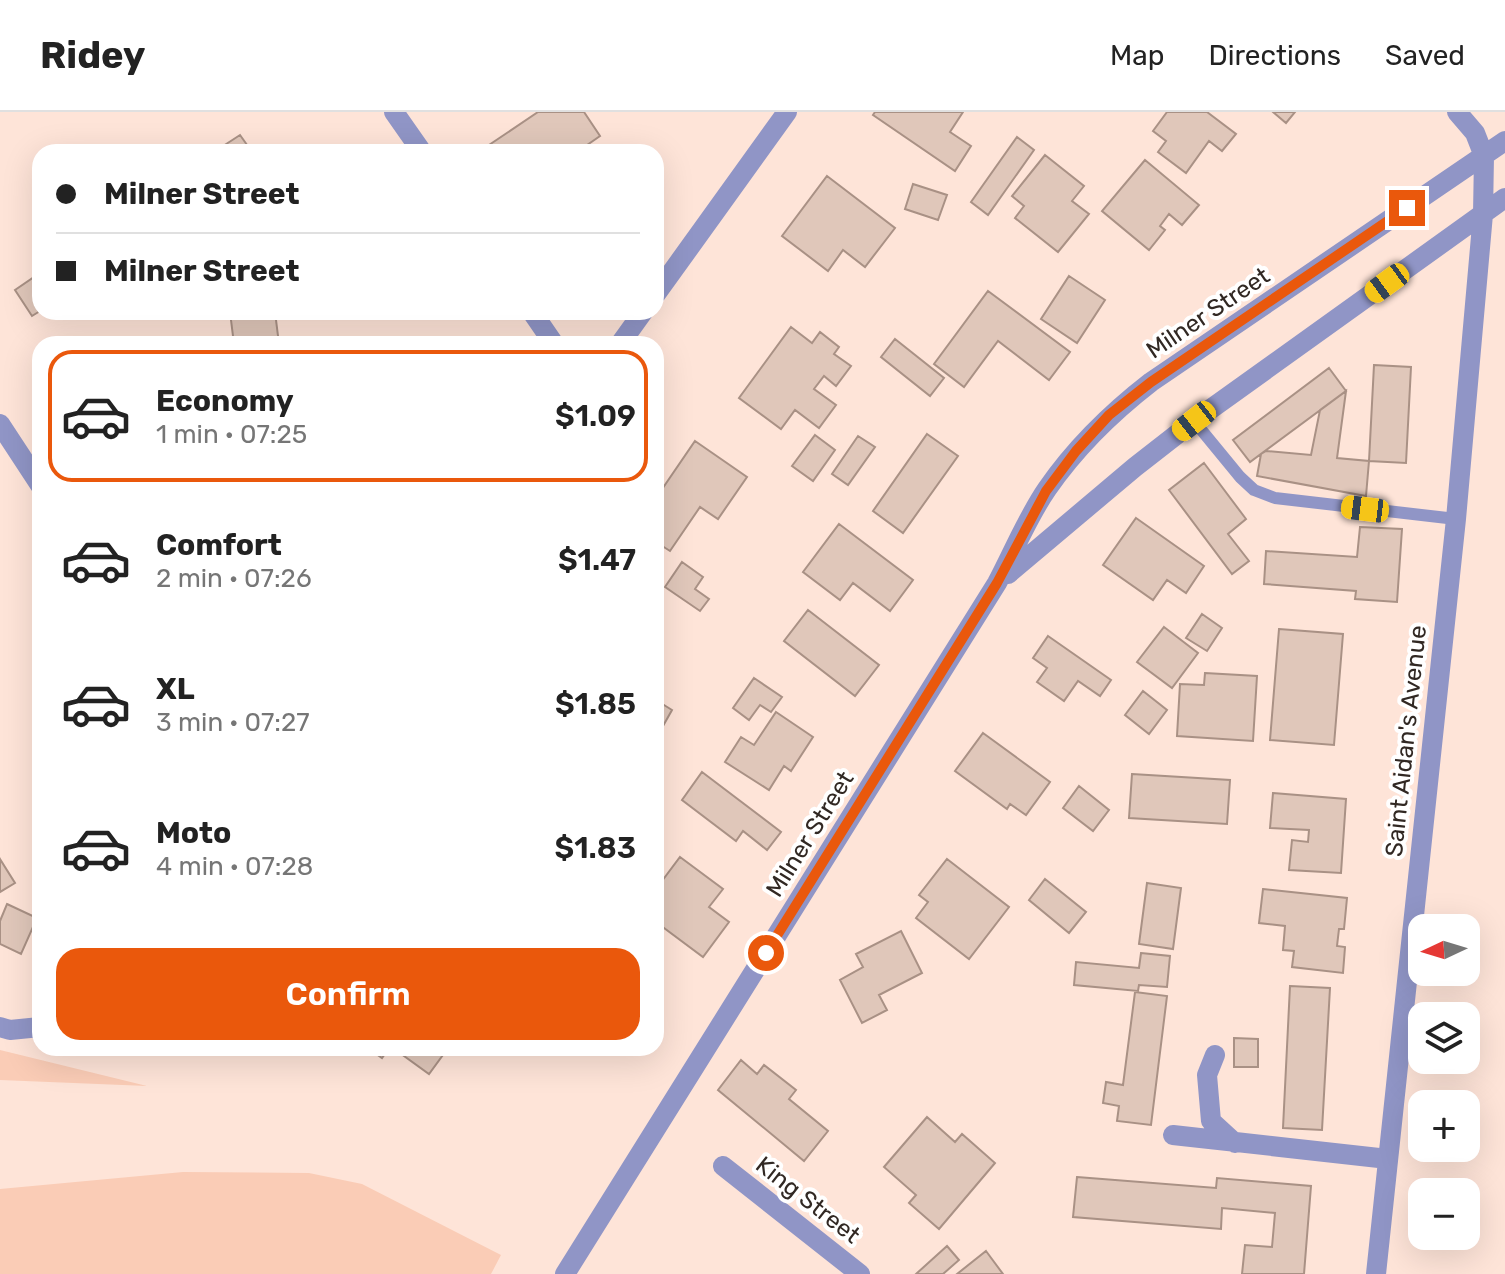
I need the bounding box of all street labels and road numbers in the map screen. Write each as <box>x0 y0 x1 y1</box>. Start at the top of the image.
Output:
street label: Milner Street <box>1141 262 1275 364</box>
street label: Saint Aidan's Avenue <box>1380 624 1432 858</box>
street label: Milner Street <box>760 766 860 902</box>
street label: King Street <box>750 1151 866 1249</box>

